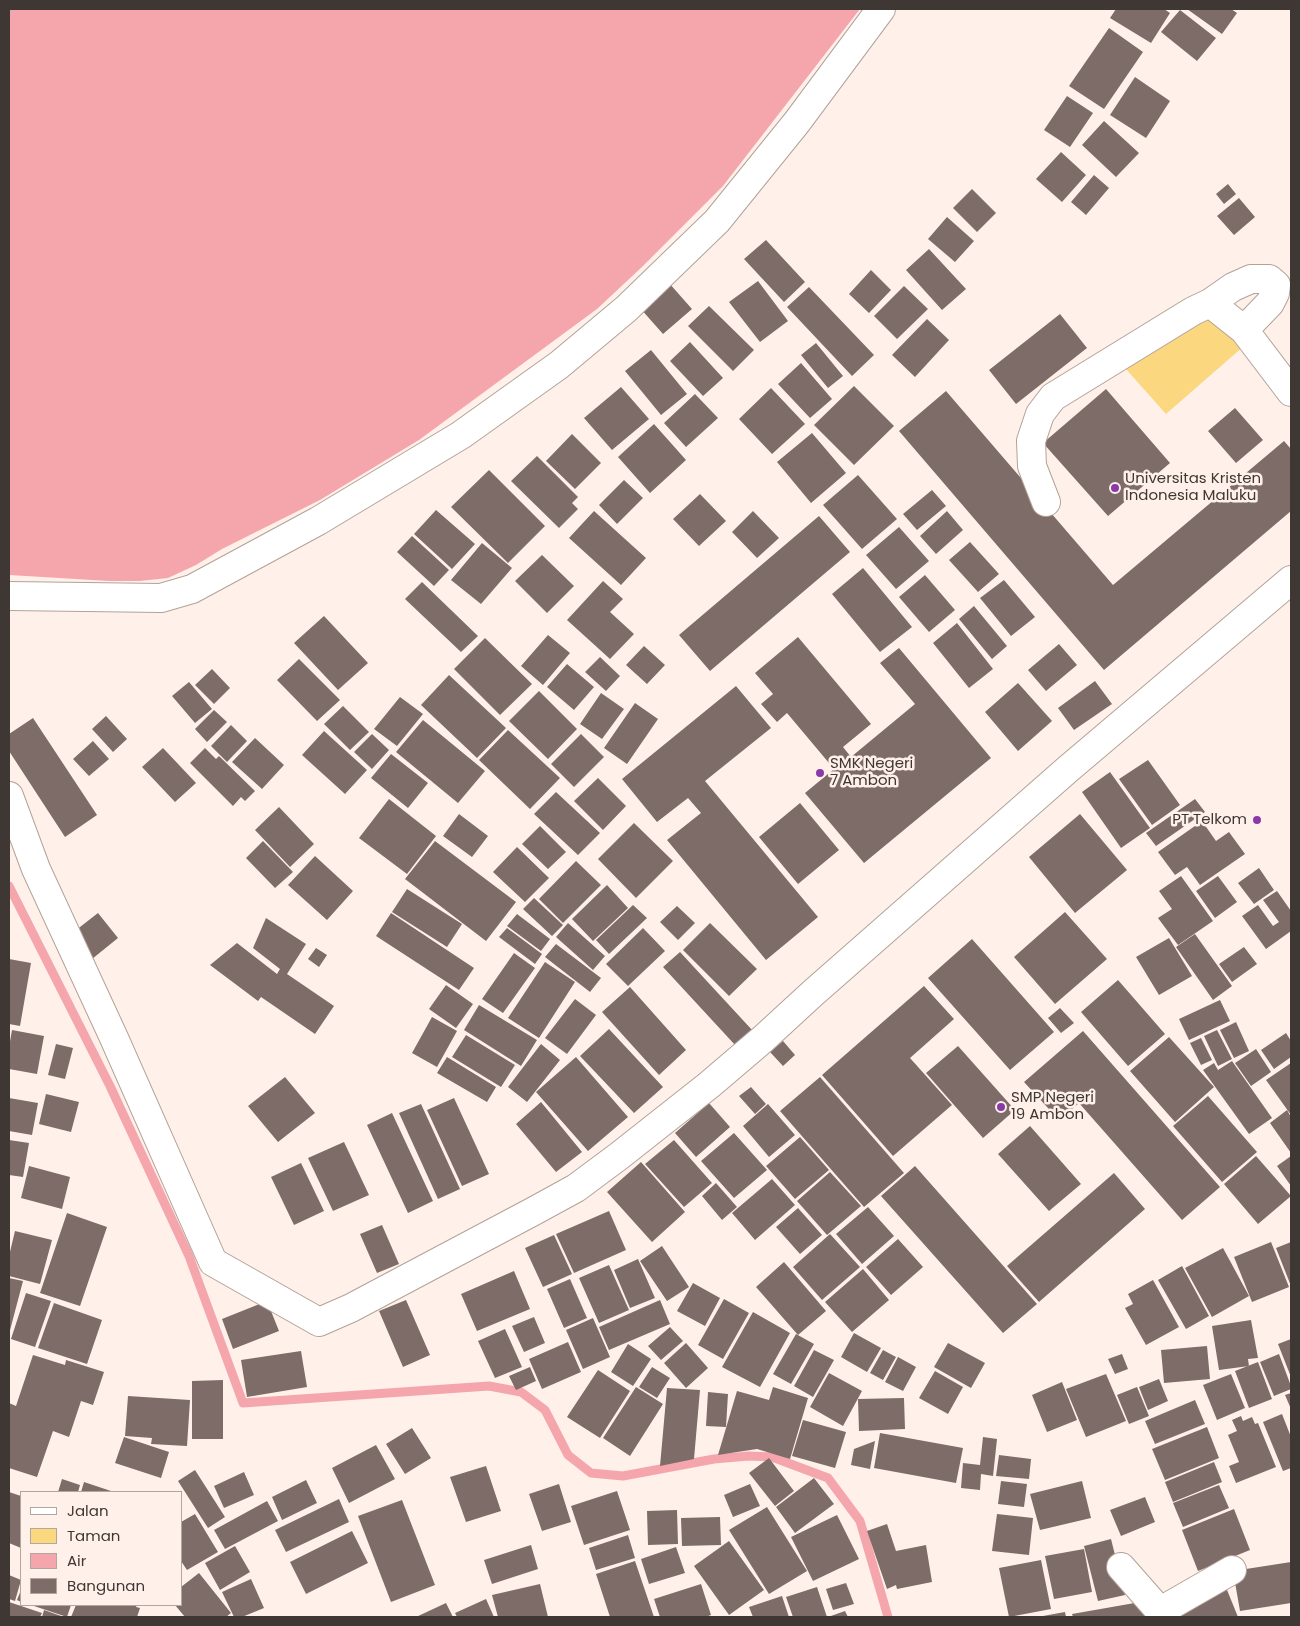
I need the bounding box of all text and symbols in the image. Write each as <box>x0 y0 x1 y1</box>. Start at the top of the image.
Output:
place label: Universitas Kristen Indonesia Maluku <box>1125 470 1261 505</box>
marker: Universitas Kristen Indonesia Maluku <box>1109 482 1121 494</box>
place label: SMK Negeri 7 Ambon <box>830 755 913 790</box>
marker: SMK Negeri 7 Ambon <box>814 767 826 779</box>
place label: PT Telkom <box>1172 811 1247 829</box>
marker: PT Telkom <box>1251 814 1263 826</box>
place label: SMP Negeri 19 Ambon <box>1011 1089 1094 1124</box>
marker: SMP Negeri 19 Ambon <box>995 1101 1007 1113</box>
legend <box>20 1491 182 1606</box>
text: Jalan <box>67 1500 109 1521</box>
text: Taman <box>67 1525 120 1546</box>
text: Air <box>67 1550 86 1571</box>
text: Bangunan <box>67 1575 145 1596</box>

